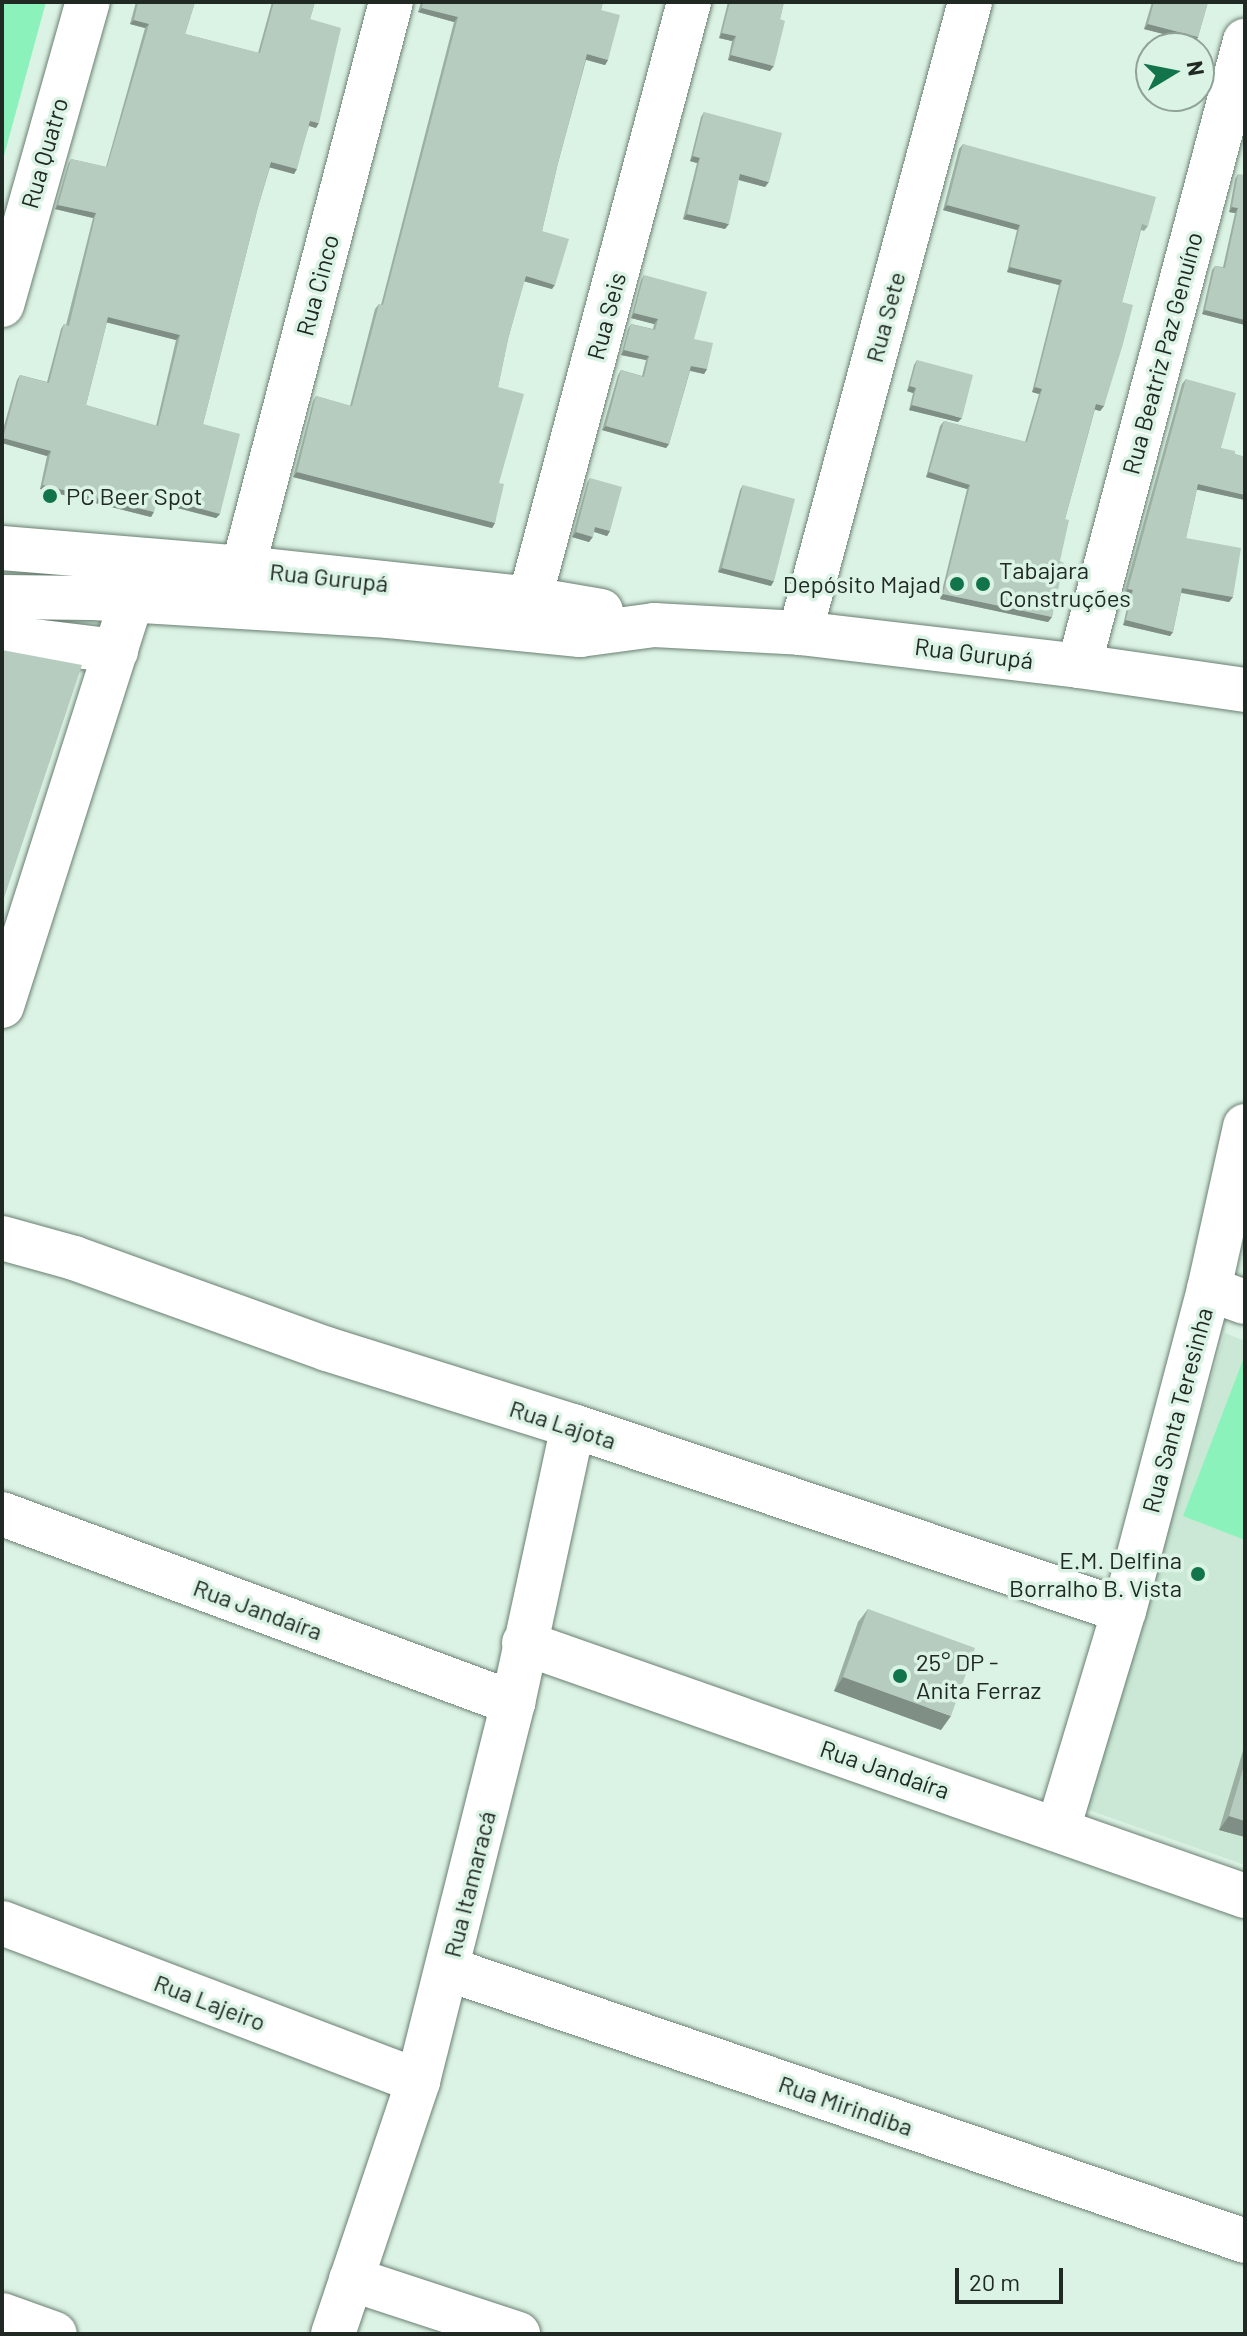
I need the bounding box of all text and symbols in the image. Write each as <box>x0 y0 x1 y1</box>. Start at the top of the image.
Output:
north arrow <box>1135 32 1215 112</box>
text: N <box>1183 59 1211 78</box>
street label: Rua Quatro <box>14 94 74 212</box>
street label: Rua Beatriz Paz Genuíno <box>1116 229 1208 477</box>
street label: Rua Cinco <box>290 231 344 339</box>
street label: Rua Seis <box>581 269 631 363</box>
street label: Rua Sete <box>859 269 911 365</box>
place label: PC Beer Spot <box>66 482 203 510</box>
marker: PC Beer Spot <box>41 487 59 505</box>
street label: Rua Gurupá <box>268 556 390 598</box>
place label: Tabajara Construções <box>999 556 1131 612</box>
place label: Depósito Majad <box>783 570 941 598</box>
marker: Depósito Majad <box>948 575 966 593</box>
marker: Tabajara Construções <box>974 575 992 593</box>
street label: Rua Gurupá <box>913 631 1035 675</box>
street label: Rua Santa Teresinha <box>1136 1304 1218 1516</box>
street label: Rua Lajota <box>506 1393 620 1455</box>
place label: E.M. Delfina Borralho B. Vista <box>1009 1546 1182 1602</box>
marker: E.M. Delfina Borralho B. Vista <box>1189 1565 1207 1583</box>
street label: Rua Jandaíra <box>190 1572 326 1646</box>
place label: 25° DP - Anita Ferraz <box>916 1648 1041 1704</box>
marker: 25° DP - Anita Ferraz <box>891 1667 909 1685</box>
street label: Rua Jandaíra <box>817 1733 953 1805</box>
street label: Rua Itamaracá <box>437 1808 501 1960</box>
street label: Rua Lajeiro <box>150 1968 270 2036</box>
street label: Rua Mirindiba <box>775 2069 917 2141</box>
scale bar <box>959 2252 1067 2302</box>
text: 20 m <box>969 2267 1020 2296</box>

